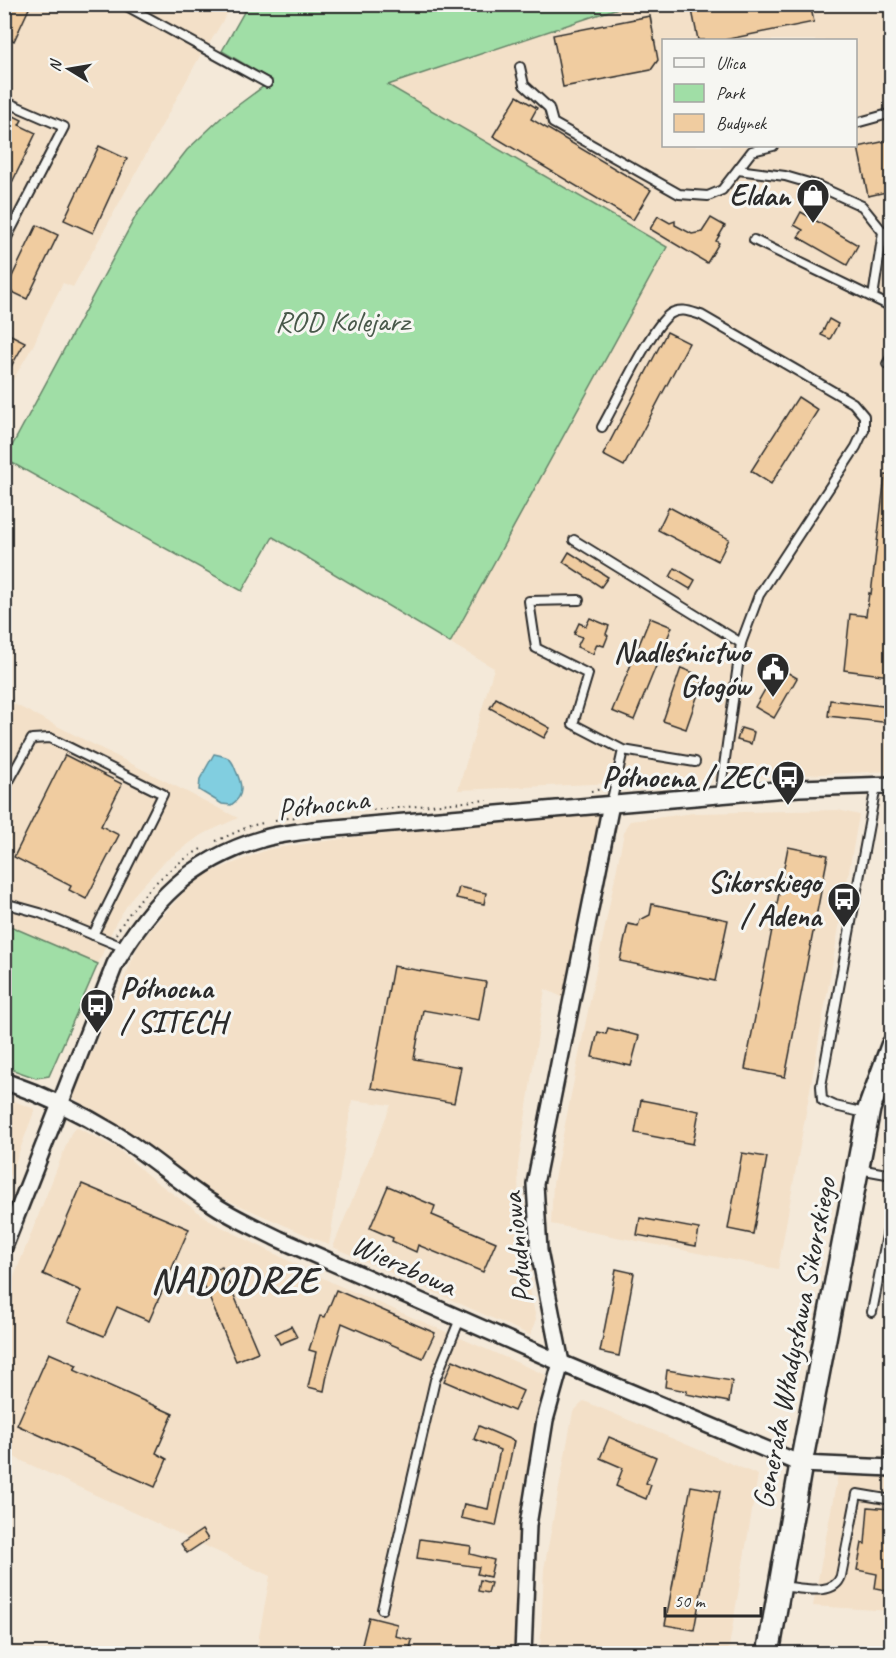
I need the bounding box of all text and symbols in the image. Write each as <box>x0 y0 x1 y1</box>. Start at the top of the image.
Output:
north arrow <box>39 39 99 99</box>
legend <box>662 39 857 147</box>
text: Ulica <box>716 52 747 74</box>
text: N <box>44 57 67 73</box>
text: Park <box>716 82 746 104</box>
text: Budynek <box>716 112 767 134</box>
place label: Eldan <box>729 176 792 214</box>
shop icon: Eldan <box>795 177 831 224</box>
park label: ROD Kolejarz <box>275 302 413 340</box>
place label: Nadleśnictwo Głogów <box>614 633 753 705</box>
public building icon: Nadleśnictwo Głogów <box>755 651 791 698</box>
place label: Północna / ZEC <box>602 758 769 796</box>
bus stop icon: Północna / ZEC <box>770 759 806 806</box>
street label: Północna <box>275 779 373 828</box>
place label: Sikorskiego / Adena <box>707 863 824 935</box>
bus stop icon: Sikorskiego / Adena <box>826 881 862 928</box>
place label: Północna / SITECH <box>120 969 232 1041</box>
bus stop icon: Północna / SITECH <box>79 987 115 1034</box>
street label: Generała Władysława Sikorskiego <box>743 1173 845 1512</box>
street label: Południowa <box>492 1189 542 1305</box>
street label: Wierzbowa <box>346 1225 464 1306</box>
district label: NADODRZE <box>151 1257 322 1303</box>
scale bar <box>665 1580 761 1618</box>
text: 50 m <box>674 1590 707 1612</box>

